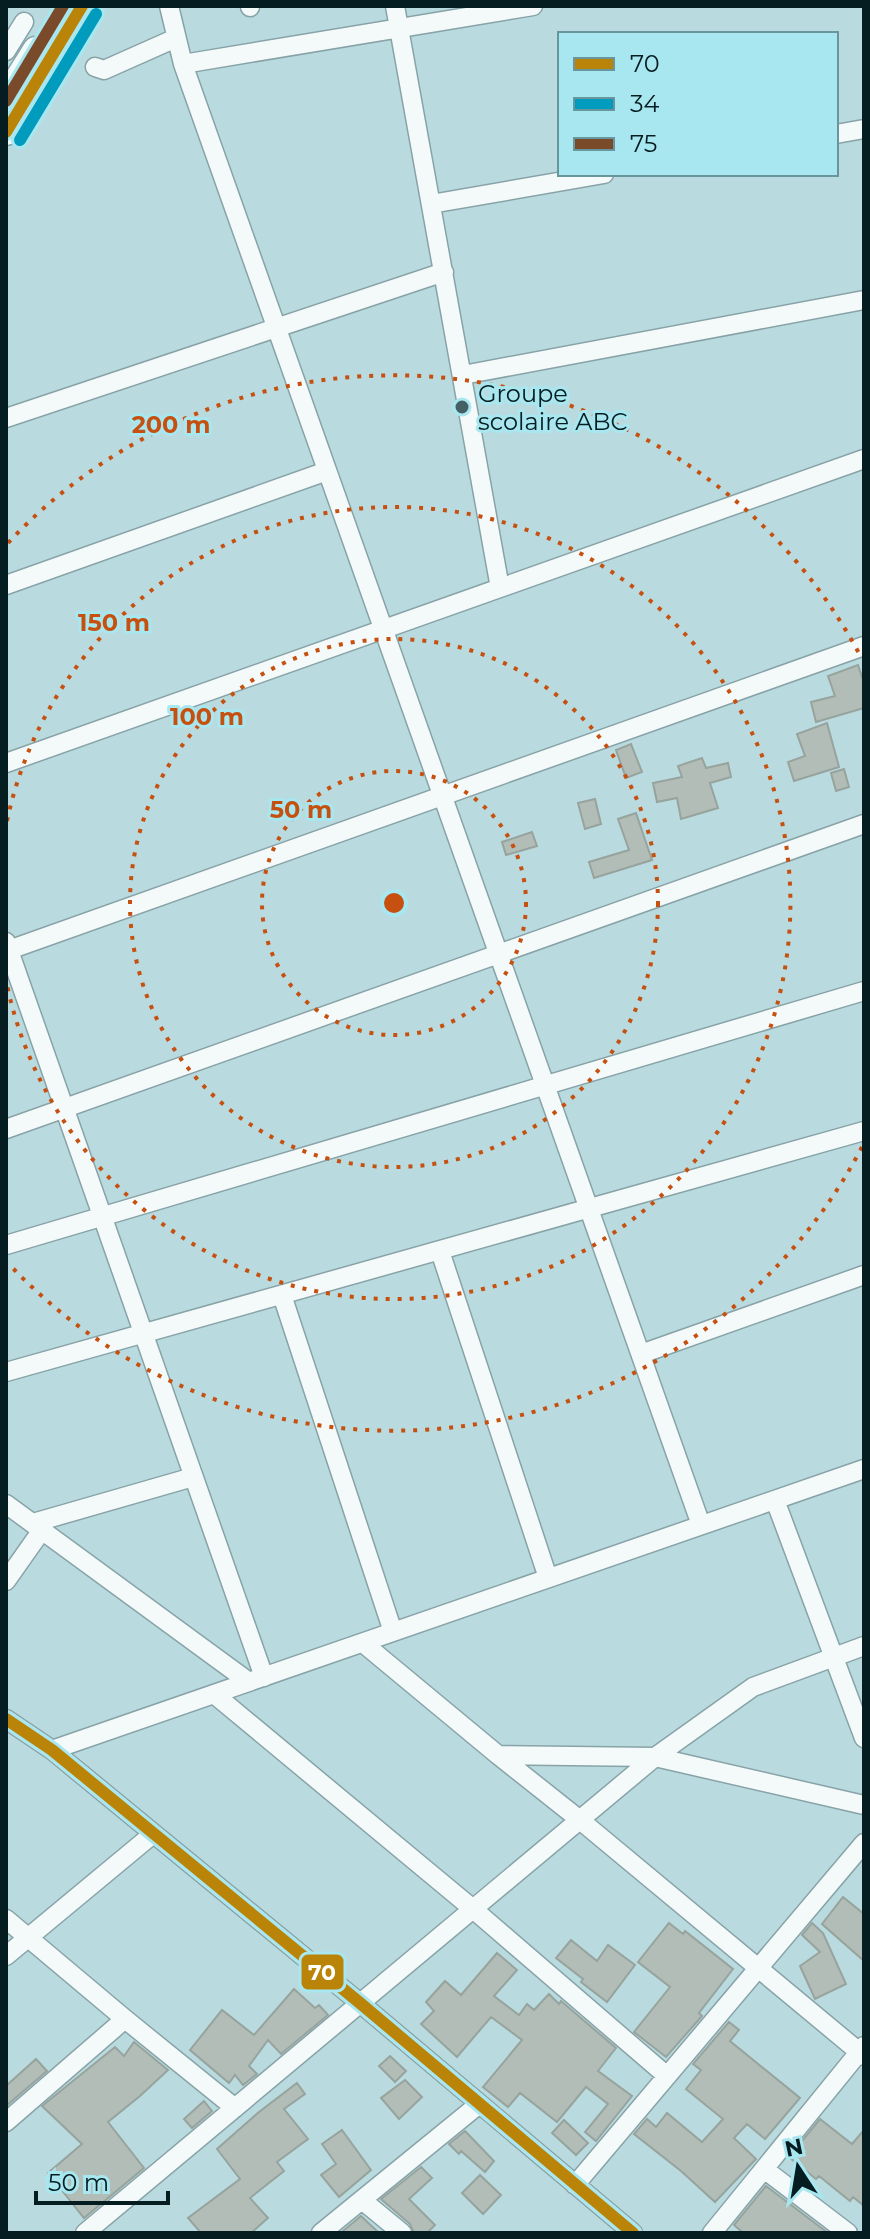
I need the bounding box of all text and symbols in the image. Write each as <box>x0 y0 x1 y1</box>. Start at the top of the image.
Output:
legend <box>558 32 838 176</box>
text: 70 <box>630 49 660 78</box>
text: 34 <box>630 89 660 118</box>
text: 75 <box>630 129 657 158</box>
place label: Groupe scolaire ABC <box>478 379 628 436</box>
marker: Groupe scolaire ABC <box>453 398 471 416</box>
text: 200 m <box>132 410 210 439</box>
text: 150 m <box>78 608 150 637</box>
text: 100 m <box>170 702 244 731</box>
text: 50 m <box>270 795 332 824</box>
centre of rings <box>380 889 408 917</box>
line badge: 70 <box>300 1953 345 1991</box>
text: 70 <box>308 1959 336 1986</box>
north arrow <box>758 2127 838 2207</box>
text: N <box>782 2133 805 2163</box>
scale bar <box>36 2155 168 2205</box>
text: 50 m <box>48 2168 109 2197</box>

